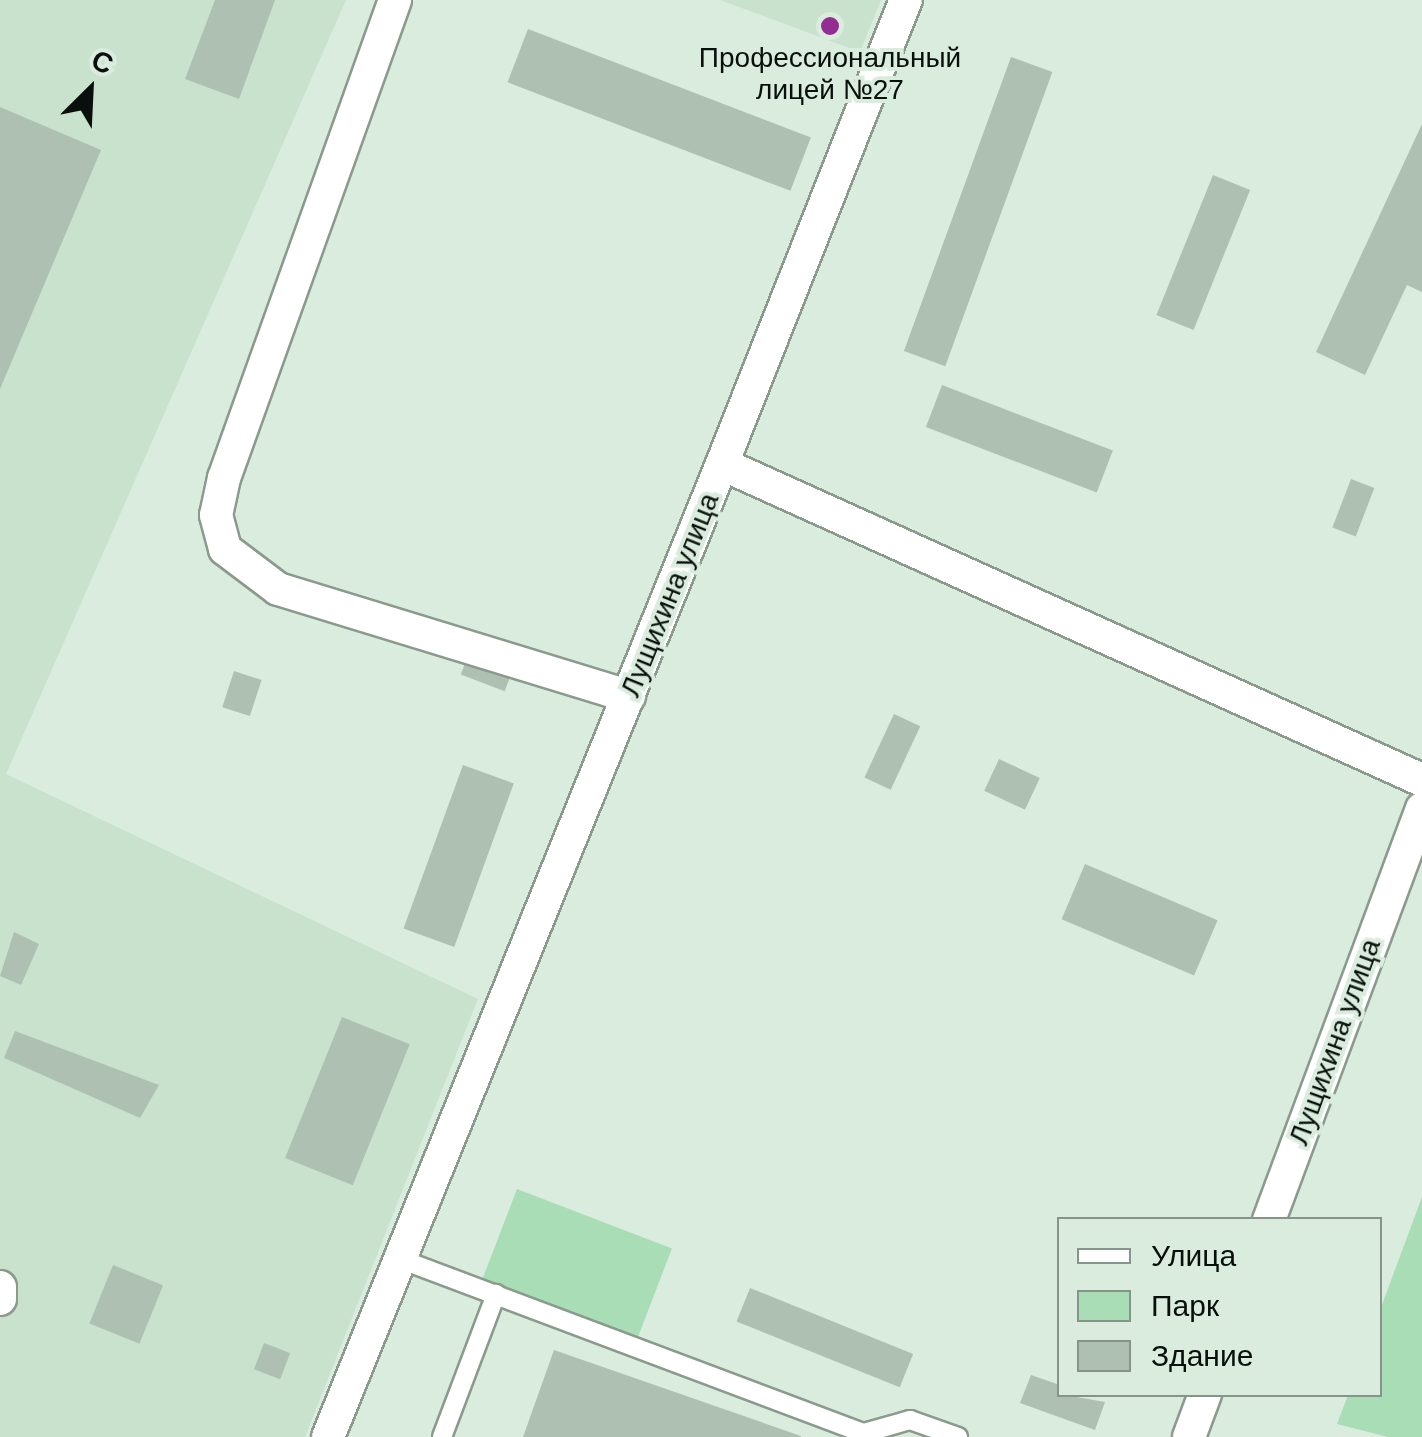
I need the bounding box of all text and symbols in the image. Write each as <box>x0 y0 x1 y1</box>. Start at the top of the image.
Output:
marker: Профессиональный лицей №27 <box>819 15 841 37</box>
north arrow <box>40 40 140 140</box>
place label: Профессиональный лицей №27 <box>699 41 961 107</box>
text: С <box>87 44 118 80</box>
street label: Лущихина улица <box>614 488 726 702</box>
street label: Лущихина улица <box>1282 934 1388 1150</box>
legend <box>1057 1217 1382 1397</box>
text: Улица <box>1151 1239 1236 1272</box>
text: Парк <box>1151 1289 1219 1322</box>
text: Здание <box>1151 1339 1253 1372</box>

